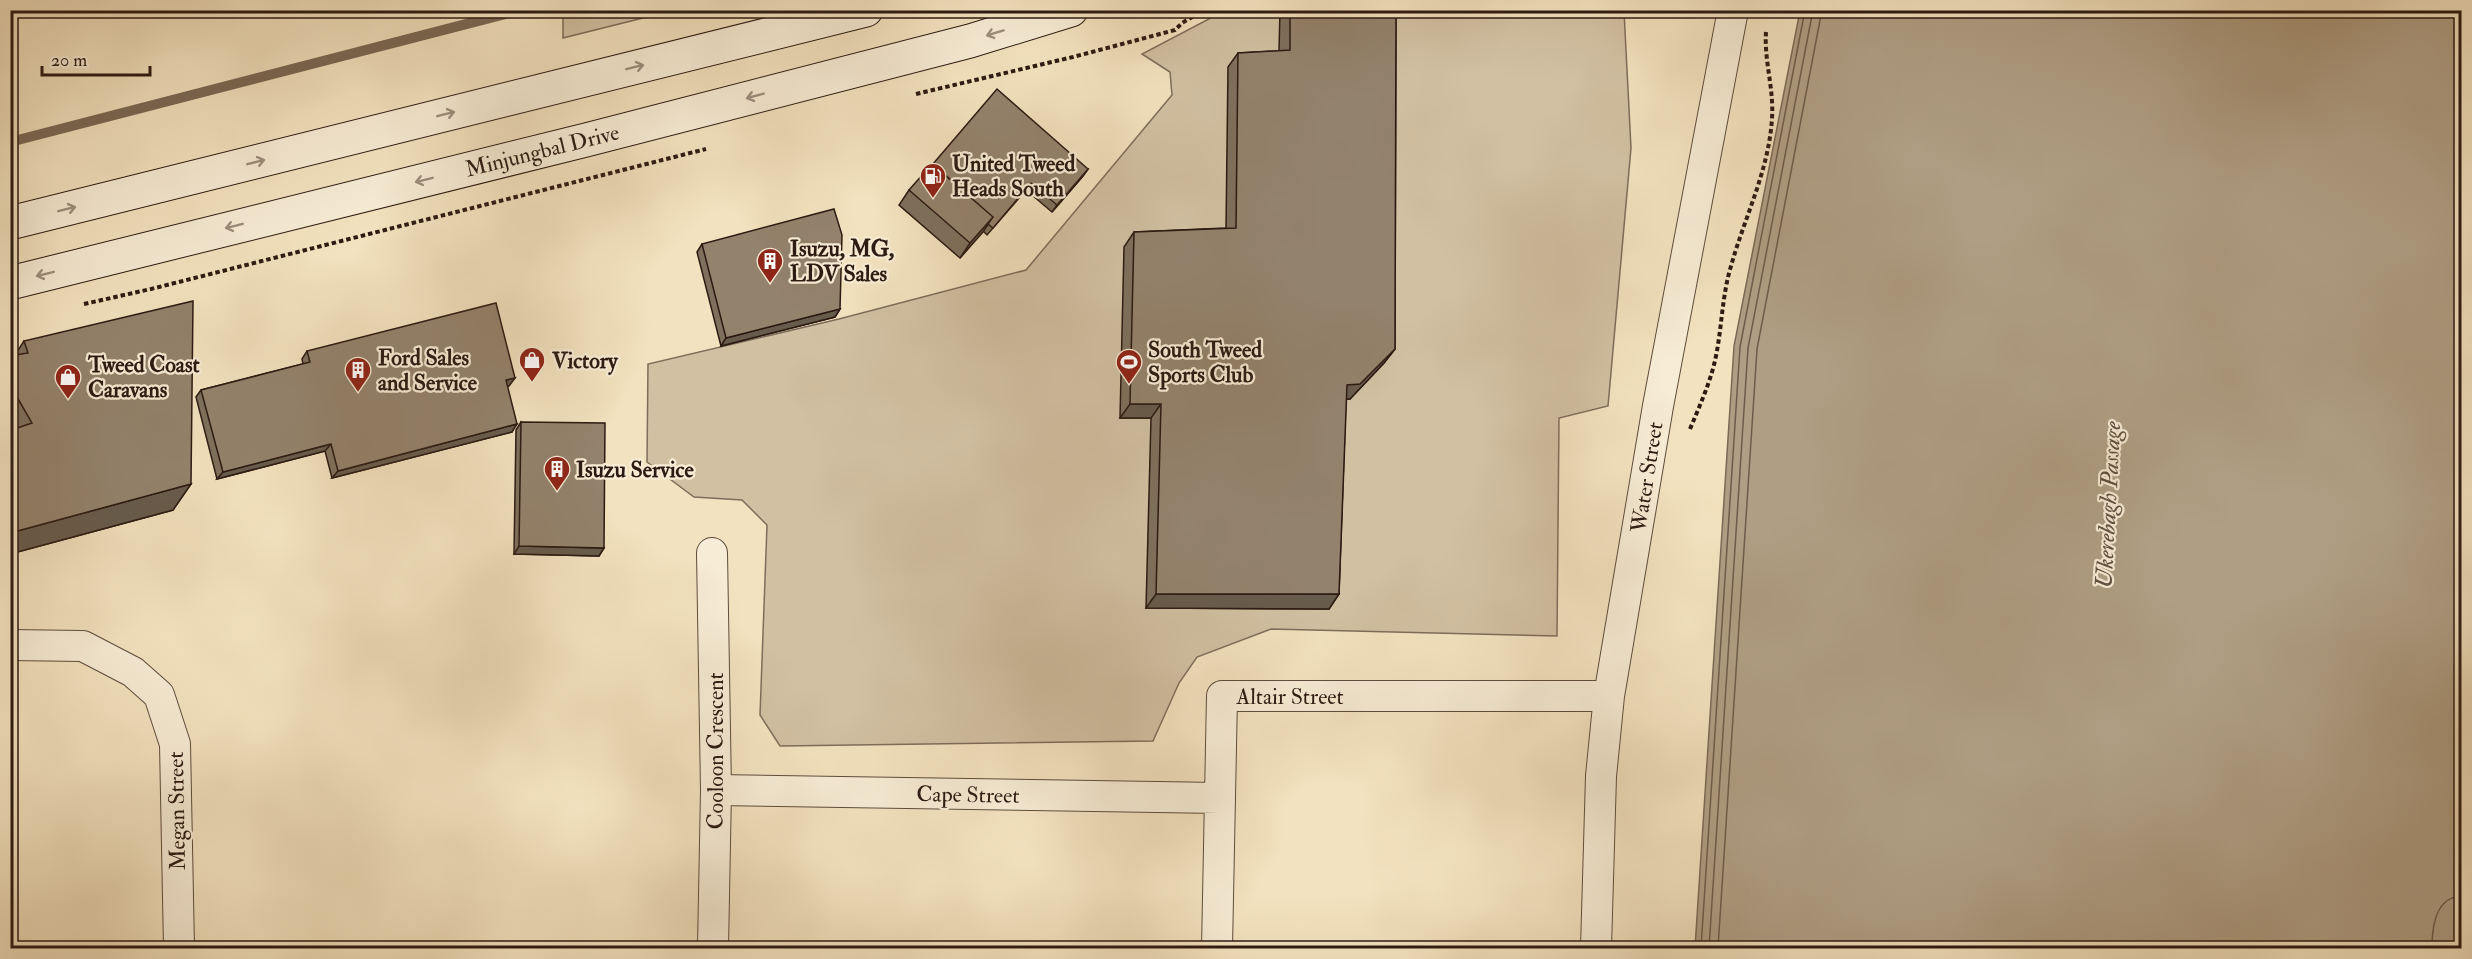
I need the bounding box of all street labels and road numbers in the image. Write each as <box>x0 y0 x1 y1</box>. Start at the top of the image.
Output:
street label: Minjungbal Drive <box>462 118 622 184</box>
street label: Water Street <box>1624 420 1670 535</box>
street label: Cooloon Crescent <box>702 672 730 830</box>
street label: Altair Street <box>1235 683 1344 711</box>
street label: Megan Street <box>162 751 192 871</box>
street label: Cape Street <box>916 780 1020 811</box>

